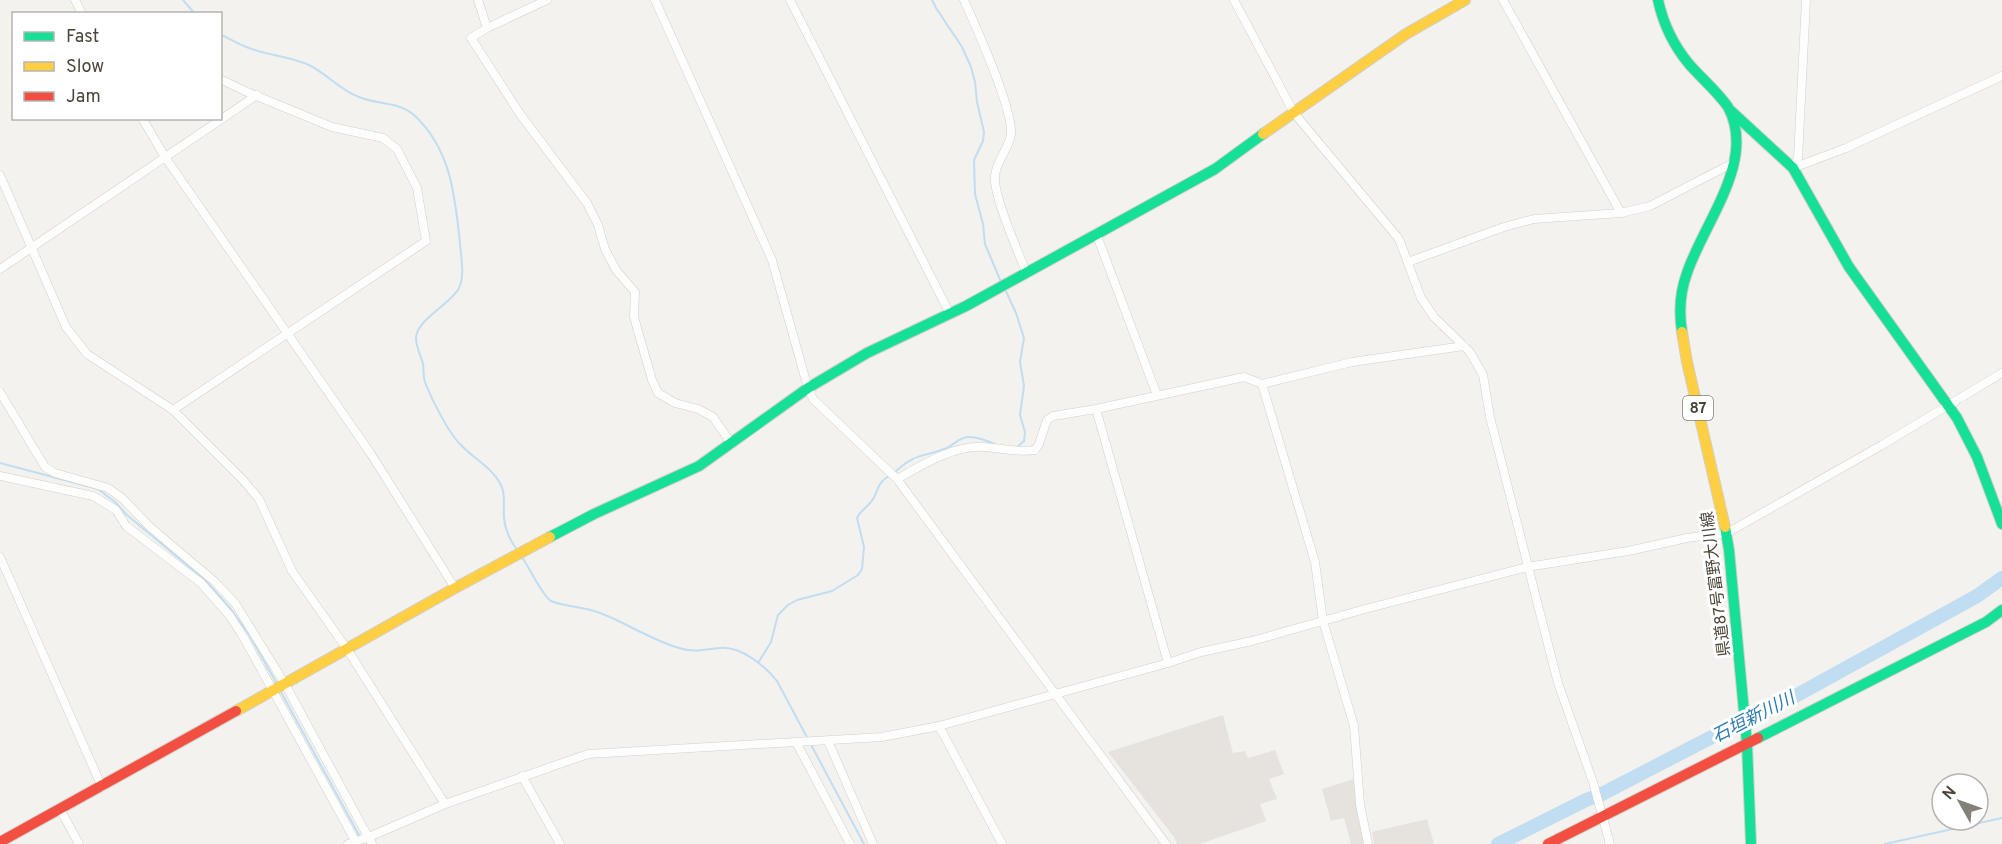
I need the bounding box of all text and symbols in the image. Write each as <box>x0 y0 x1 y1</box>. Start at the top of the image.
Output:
legend <box>12 12 222 120</box>
text: Fast <box>66 26 99 49</box>
text: Slow <box>66 56 104 79</box>
text: Jam <box>66 86 101 109</box>
road number: 87 <box>1683 396 1713 420</box>
street label: 県道87号富野大川線 <box>1698 510 1736 657</box>
water label: 石垣新川川 <box>1708 687 1801 749</box>
north arrow <box>1930 772 1990 832</box>
text: N <box>1939 783 1961 804</box>

